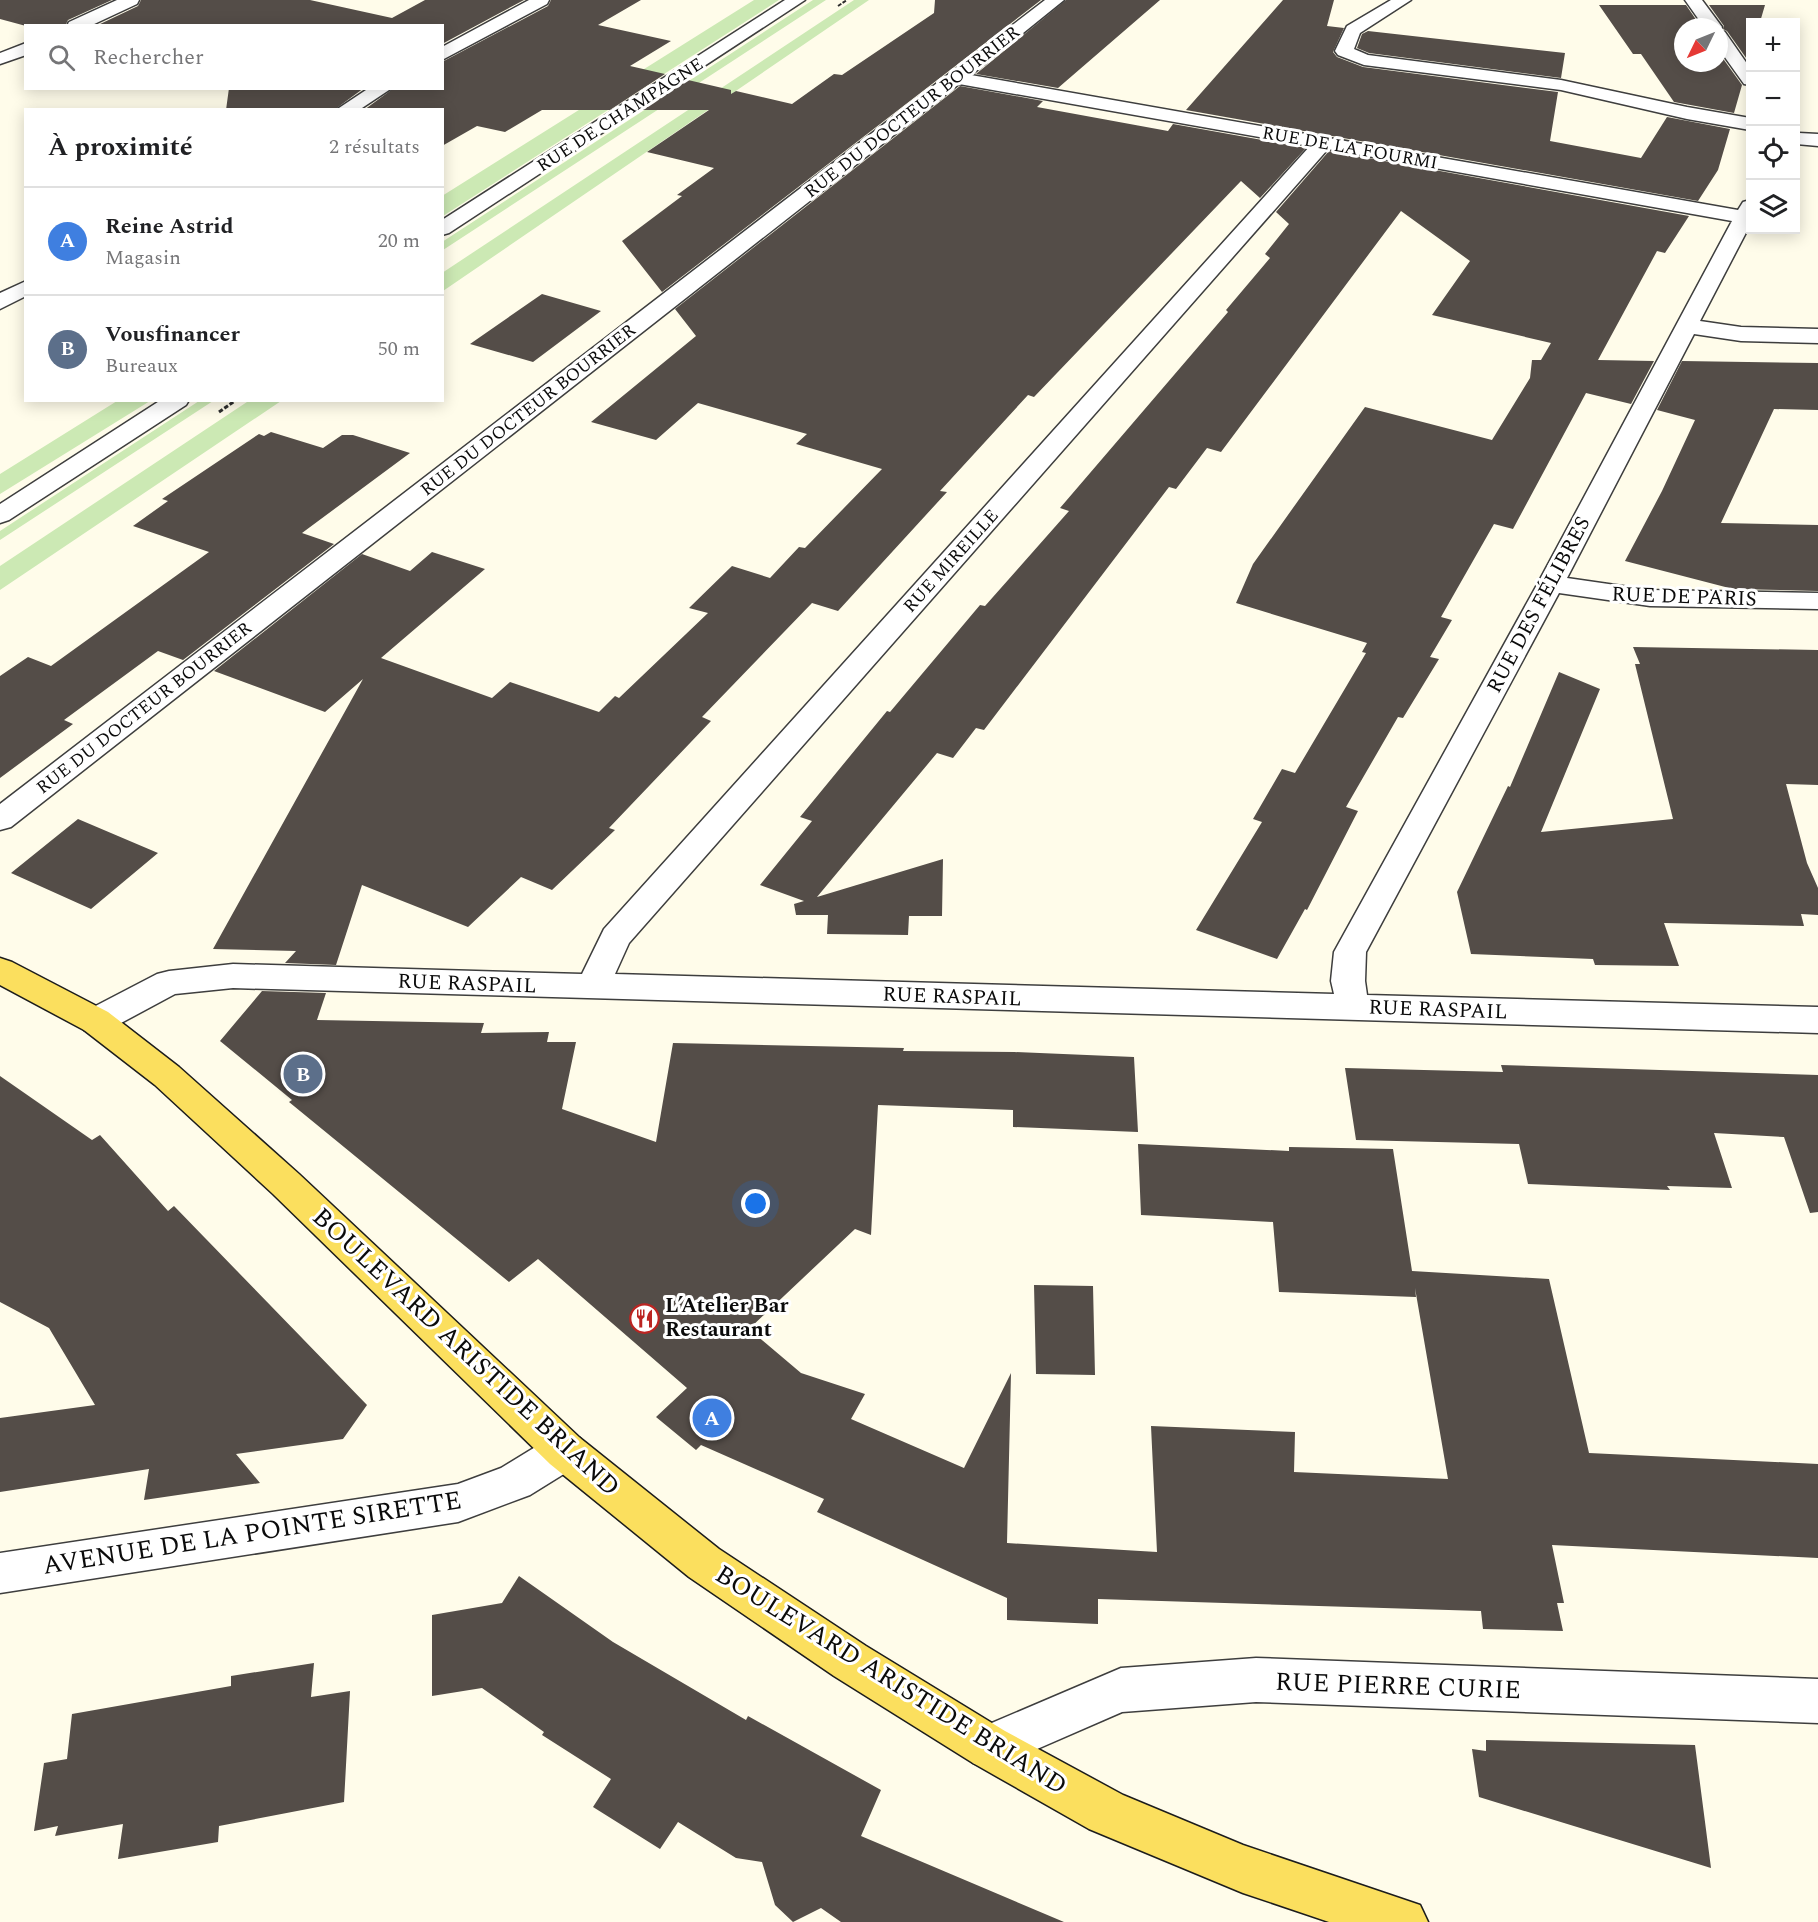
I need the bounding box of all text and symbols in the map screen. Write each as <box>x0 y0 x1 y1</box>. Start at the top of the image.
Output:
north arrow <box>1674 18 1728 72</box>
map controls <box>1746 18 1800 234</box>
button: + <box>1746 18 1800 72</box>
street label: RUE DU DOCTEUR BOURRIER <box>799 19 1025 205</box>
search box <box>24 24 444 90</box>
icon: search <box>45 41 78 74</box>
text: Rechercher <box>93 41 204 74</box>
street label: RUE DE CHAMPAGNE <box>531 51 709 179</box>
button: − <box>1746 72 1800 126</box>
street label: RUE DE LA FOURMI <box>1260 119 1440 177</box>
button: locate <box>1746 126 1800 180</box>
text: À proximité <box>48 127 193 167</box>
text: 2 résultats <box>329 132 420 162</box>
button: layers <box>1746 180 1800 234</box>
text: Reine Astrid <box>105 210 234 243</box>
text: A <box>60 226 75 256</box>
text: 20 m <box>378 226 420 256</box>
text: Magasin <box>105 243 181 273</box>
street label: RUE DU DOCTEUR BOURRIER <box>415 317 641 503</box>
text: Vousfinancer <box>105 318 240 351</box>
text: B <box>60 334 75 364</box>
text: 50 m <box>378 334 420 364</box>
text: Bureaux <box>105 351 178 381</box>
street label: RUE MIREILLE <box>897 503 1005 619</box>
street label: RUE DES FÉLIBRES <box>1479 511 1599 699</box>
street label: RUE DE PARIS <box>1611 578 1757 616</box>
street label: RUE DU DOCTEUR BOURRIER <box>31 615 257 801</box>
street label: RUE RASPAIL <box>397 966 537 1002</box>
street label: RUE RASPAIL <box>882 979 1022 1015</box>
street label: RUE RASPAIL <box>1368 992 1508 1028</box>
pin: B <box>284 1052 322 1096</box>
your location <box>741 1189 770 1218</box>
street label: BOULEVARD ARISTIDE BRIAND <box>303 1198 629 1506</box>
place label: L’Atelier Bar Restaurant <box>665 1290 788 1346</box>
restaurant icon: L’Atelier Bar Restaurant <box>628 1302 660 1334</box>
pin: A <box>692 1396 732 1440</box>
street label: AVENUE DE LA POINTE SIRETTE <box>40 1480 464 1586</box>
street label: BOULEVARD ARISTIDE BRIAND <box>707 1555 1075 1805</box>
street label: RUE PIERRE CURIE <box>1274 1662 1522 1710</box>

